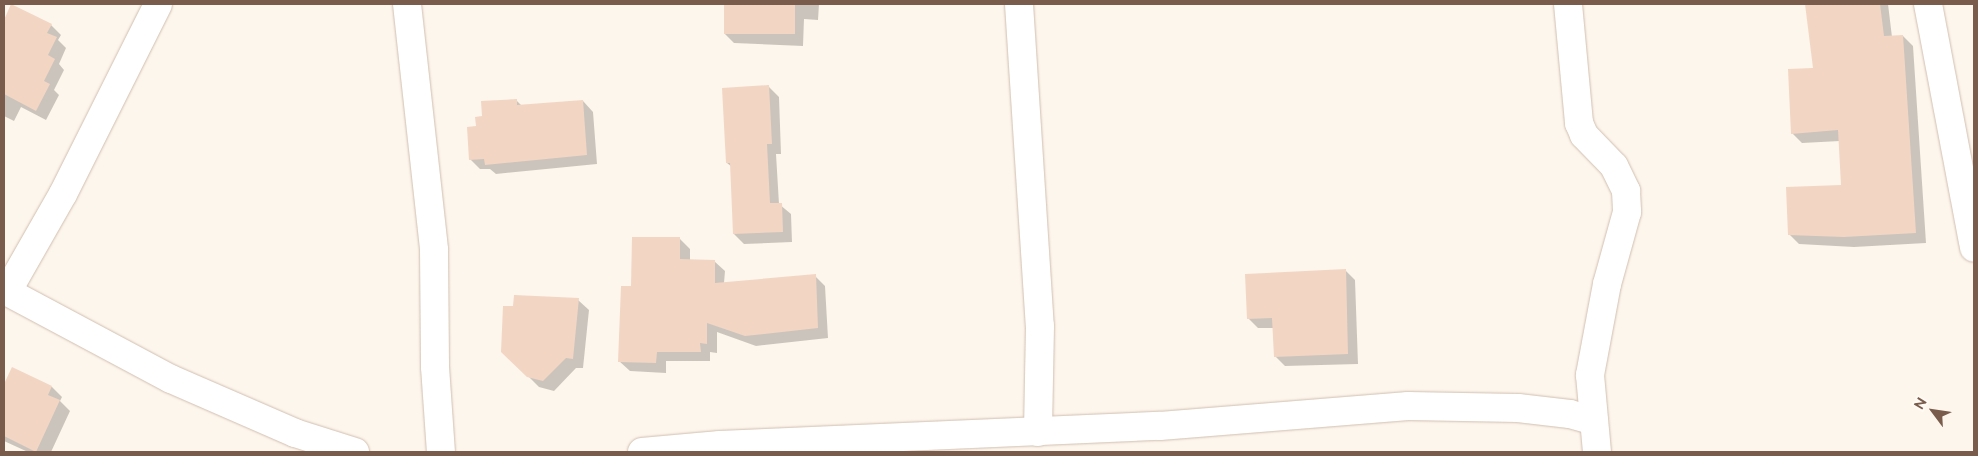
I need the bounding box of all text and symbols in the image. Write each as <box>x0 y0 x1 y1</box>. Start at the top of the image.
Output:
north arrow <box>1908 386 1958 436</box>
text: N <box>1911 395 1930 412</box>

